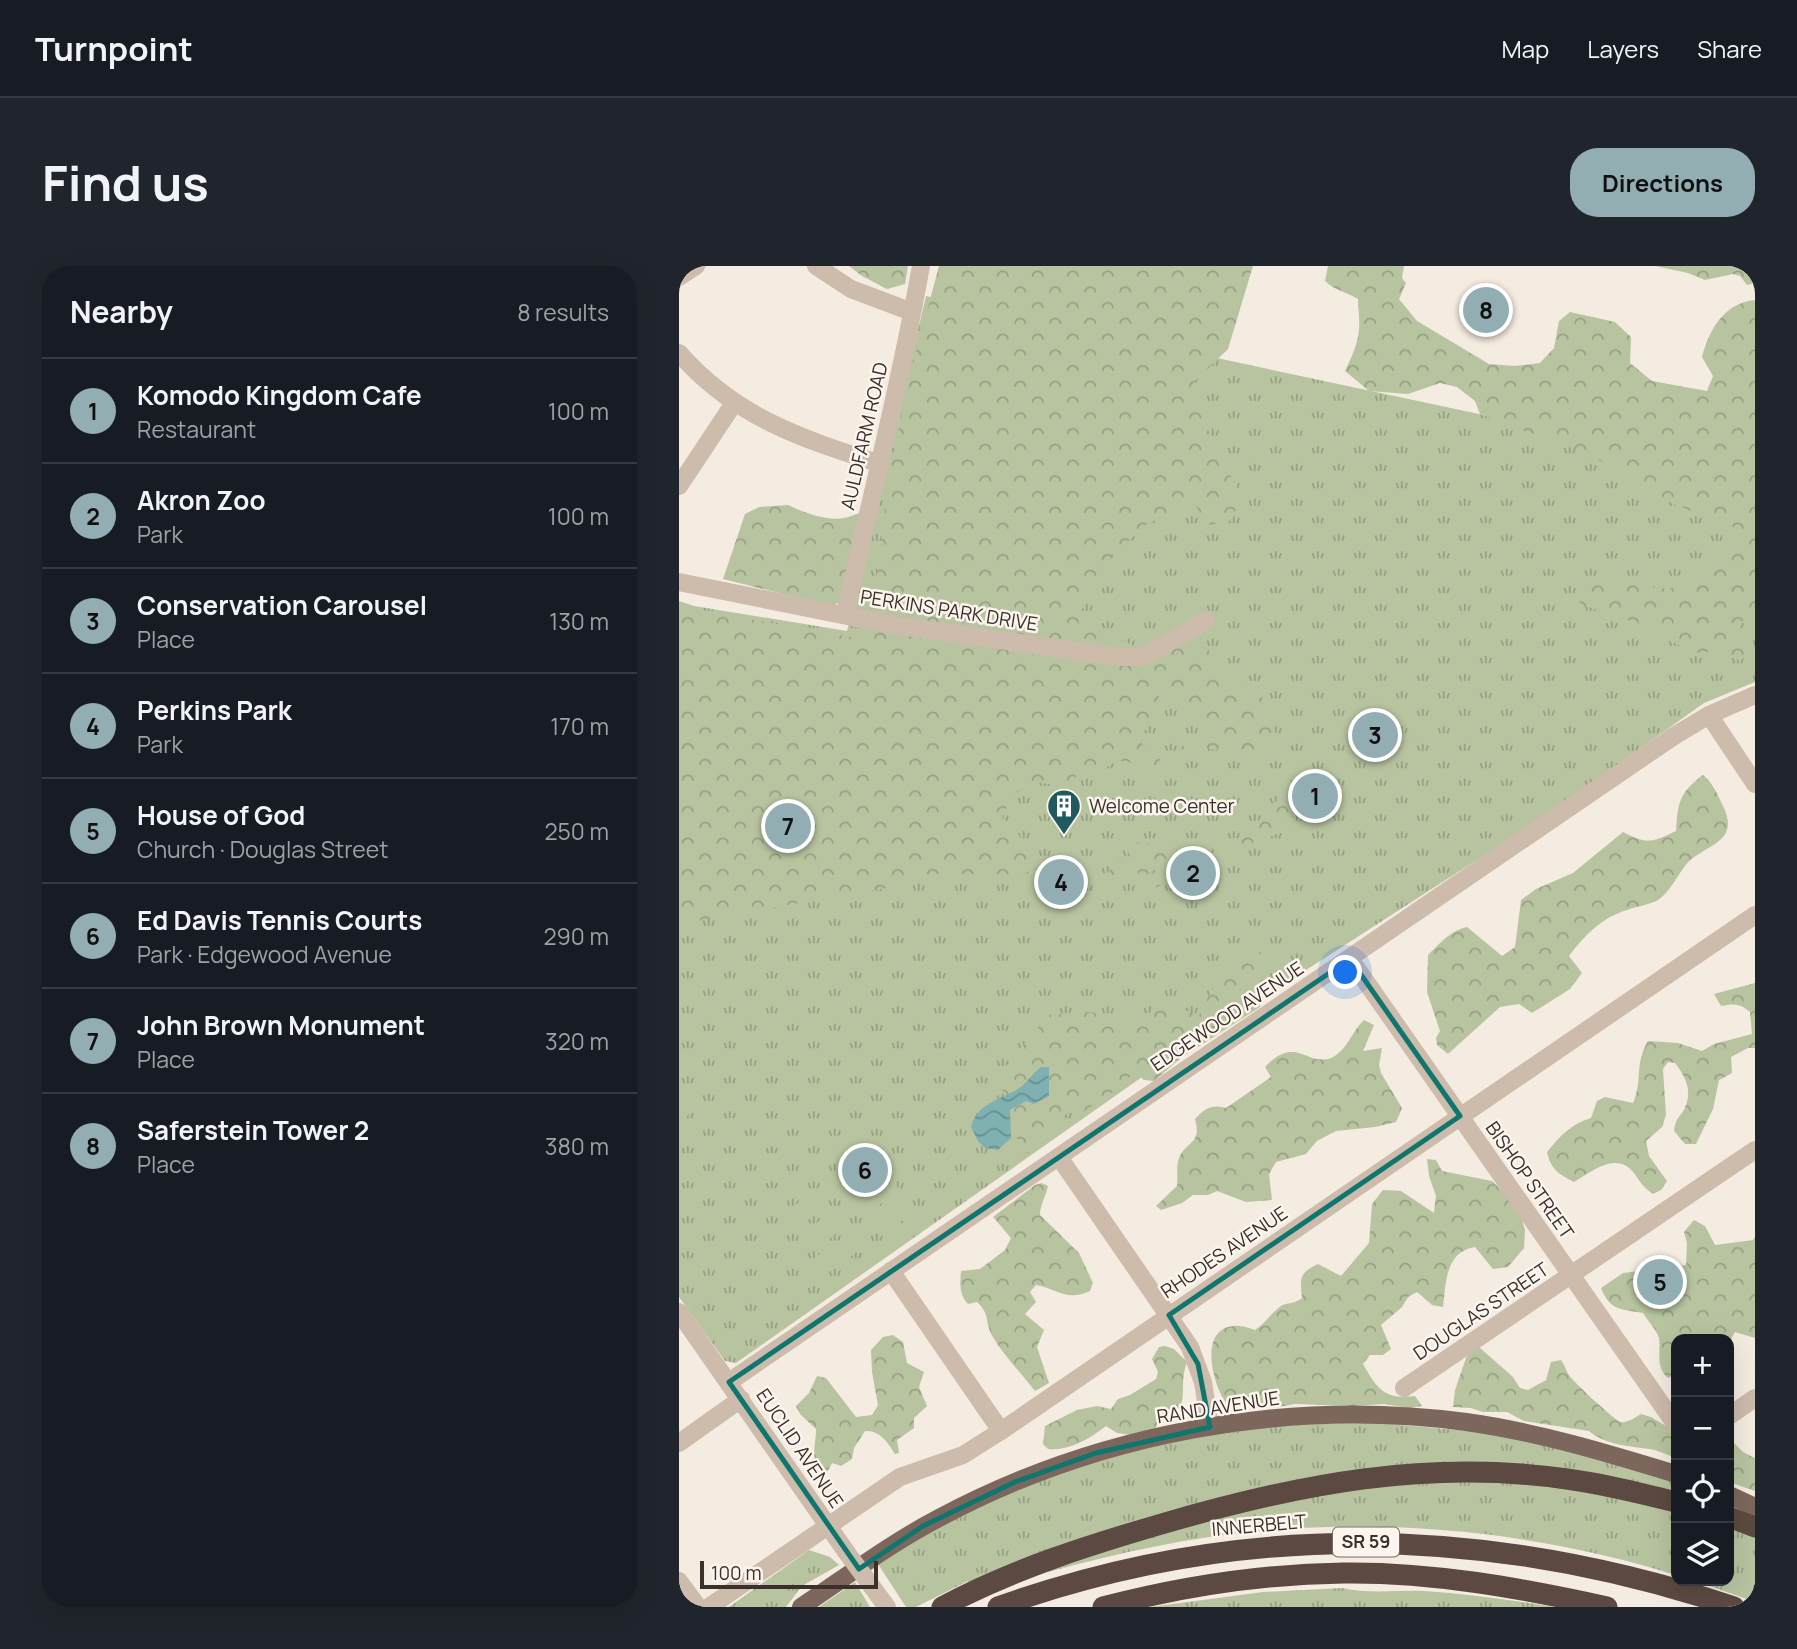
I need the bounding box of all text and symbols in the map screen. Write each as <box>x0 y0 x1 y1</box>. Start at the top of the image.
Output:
text: Turnpoint <box>35 26 193 71</box>
text: Map <box>1502 32 1549 65</box>
text: Layers <box>1587 32 1659 65</box>
text: Share <box>1697 32 1762 65</box>
button: Directions <box>1570 148 1755 217</box>
text: Find us <box>42 149 209 216</box>
pin: 8 <box>1463 284 1509 336</box>
text: Nearby <box>70 291 173 332</box>
text: 8 results <box>517 296 609 328</box>
street label: AULDFARM ROAD <box>834 360 894 512</box>
text: Komodo Kingdom Cafe <box>137 377 422 413</box>
text: 1 <box>88 395 98 427</box>
text: 100 m <box>548 395 609 427</box>
text: Restaurant <box>137 413 256 445</box>
text: Akron Zoo <box>137 482 265 518</box>
text: 2 <box>86 500 100 532</box>
text: 100 m <box>548 500 609 532</box>
text: Park <box>137 518 183 550</box>
street label: PERKINS PARK DRIVE <box>858 583 1040 637</box>
text: Conservation Carousel <box>137 587 427 623</box>
text: 3 <box>86 605 100 637</box>
text: 130 m <box>549 605 609 637</box>
text: Place <box>137 623 195 655</box>
text: Perkins Park <box>137 692 292 728</box>
pin: 3 <box>1352 709 1398 761</box>
text: 4 <box>86 710 100 742</box>
text: 170 m <box>550 710 609 742</box>
text: Park <box>137 728 183 760</box>
pin: 1 <box>1292 770 1338 822</box>
building icon: Welcome Center <box>1045 787 1083 836</box>
place label: Welcome Center <box>1089 793 1235 819</box>
text: House of God <box>137 797 305 833</box>
pin: 7 <box>765 800 811 852</box>
text: 5 <box>86 815 100 847</box>
text: 250 m <box>544 815 609 847</box>
text: Church · Douglas Street <box>137 833 388 865</box>
pin: 2 <box>1170 847 1216 899</box>
pin: 4 <box>1038 856 1084 908</box>
text: Ed Davis Tennis Courts <box>137 902 422 938</box>
text: 6 <box>86 920 100 952</box>
text: 290 m <box>543 920 609 952</box>
text: Park · Edgewood Avenue <box>137 938 392 970</box>
street label: EDGEWOOD AVENUE <box>1145 955 1309 1077</box>
your location <box>1328 955 1362 989</box>
text: John Brown Monument <box>137 1007 425 1043</box>
text: 7 <box>87 1025 99 1057</box>
text: 320 m <box>545 1025 609 1057</box>
text: Place <box>137 1043 195 1075</box>
text: Saferstein Tower 2 <box>137 1112 369 1148</box>
street label: BISHOP STREET <box>1480 1116 1581 1244</box>
text: 8 <box>86 1130 100 1162</box>
text: 380 m <box>545 1130 609 1162</box>
pin: 6 <box>842 1144 888 1196</box>
text: Place <box>137 1148 195 1180</box>
street label: RHODES AVENUE <box>1156 1200 1292 1304</box>
street label: DOUGLAS STREET <box>1408 1256 1554 1366</box>
pin: 5 <box>1637 1256 1683 1308</box>
map controls <box>1671 1334 1734 1586</box>
button: + <box>1671 1334 1734 1397</box>
street label: EUCLID AVENUE <box>750 1383 850 1513</box>
street label: RAND AVENUE <box>1155 1384 1281 1430</box>
button: − <box>1671 1397 1734 1460</box>
button: locate <box>1671 1460 1734 1523</box>
street label: INNERBELT <box>1211 1508 1308 1542</box>
button: layers <box>1671 1523 1734 1586</box>
road number: SR 59 <box>1333 1527 1399 1556</box>
scale bar <box>700 1558 879 1590</box>
text: 100 m <box>711 1560 762 1586</box>

